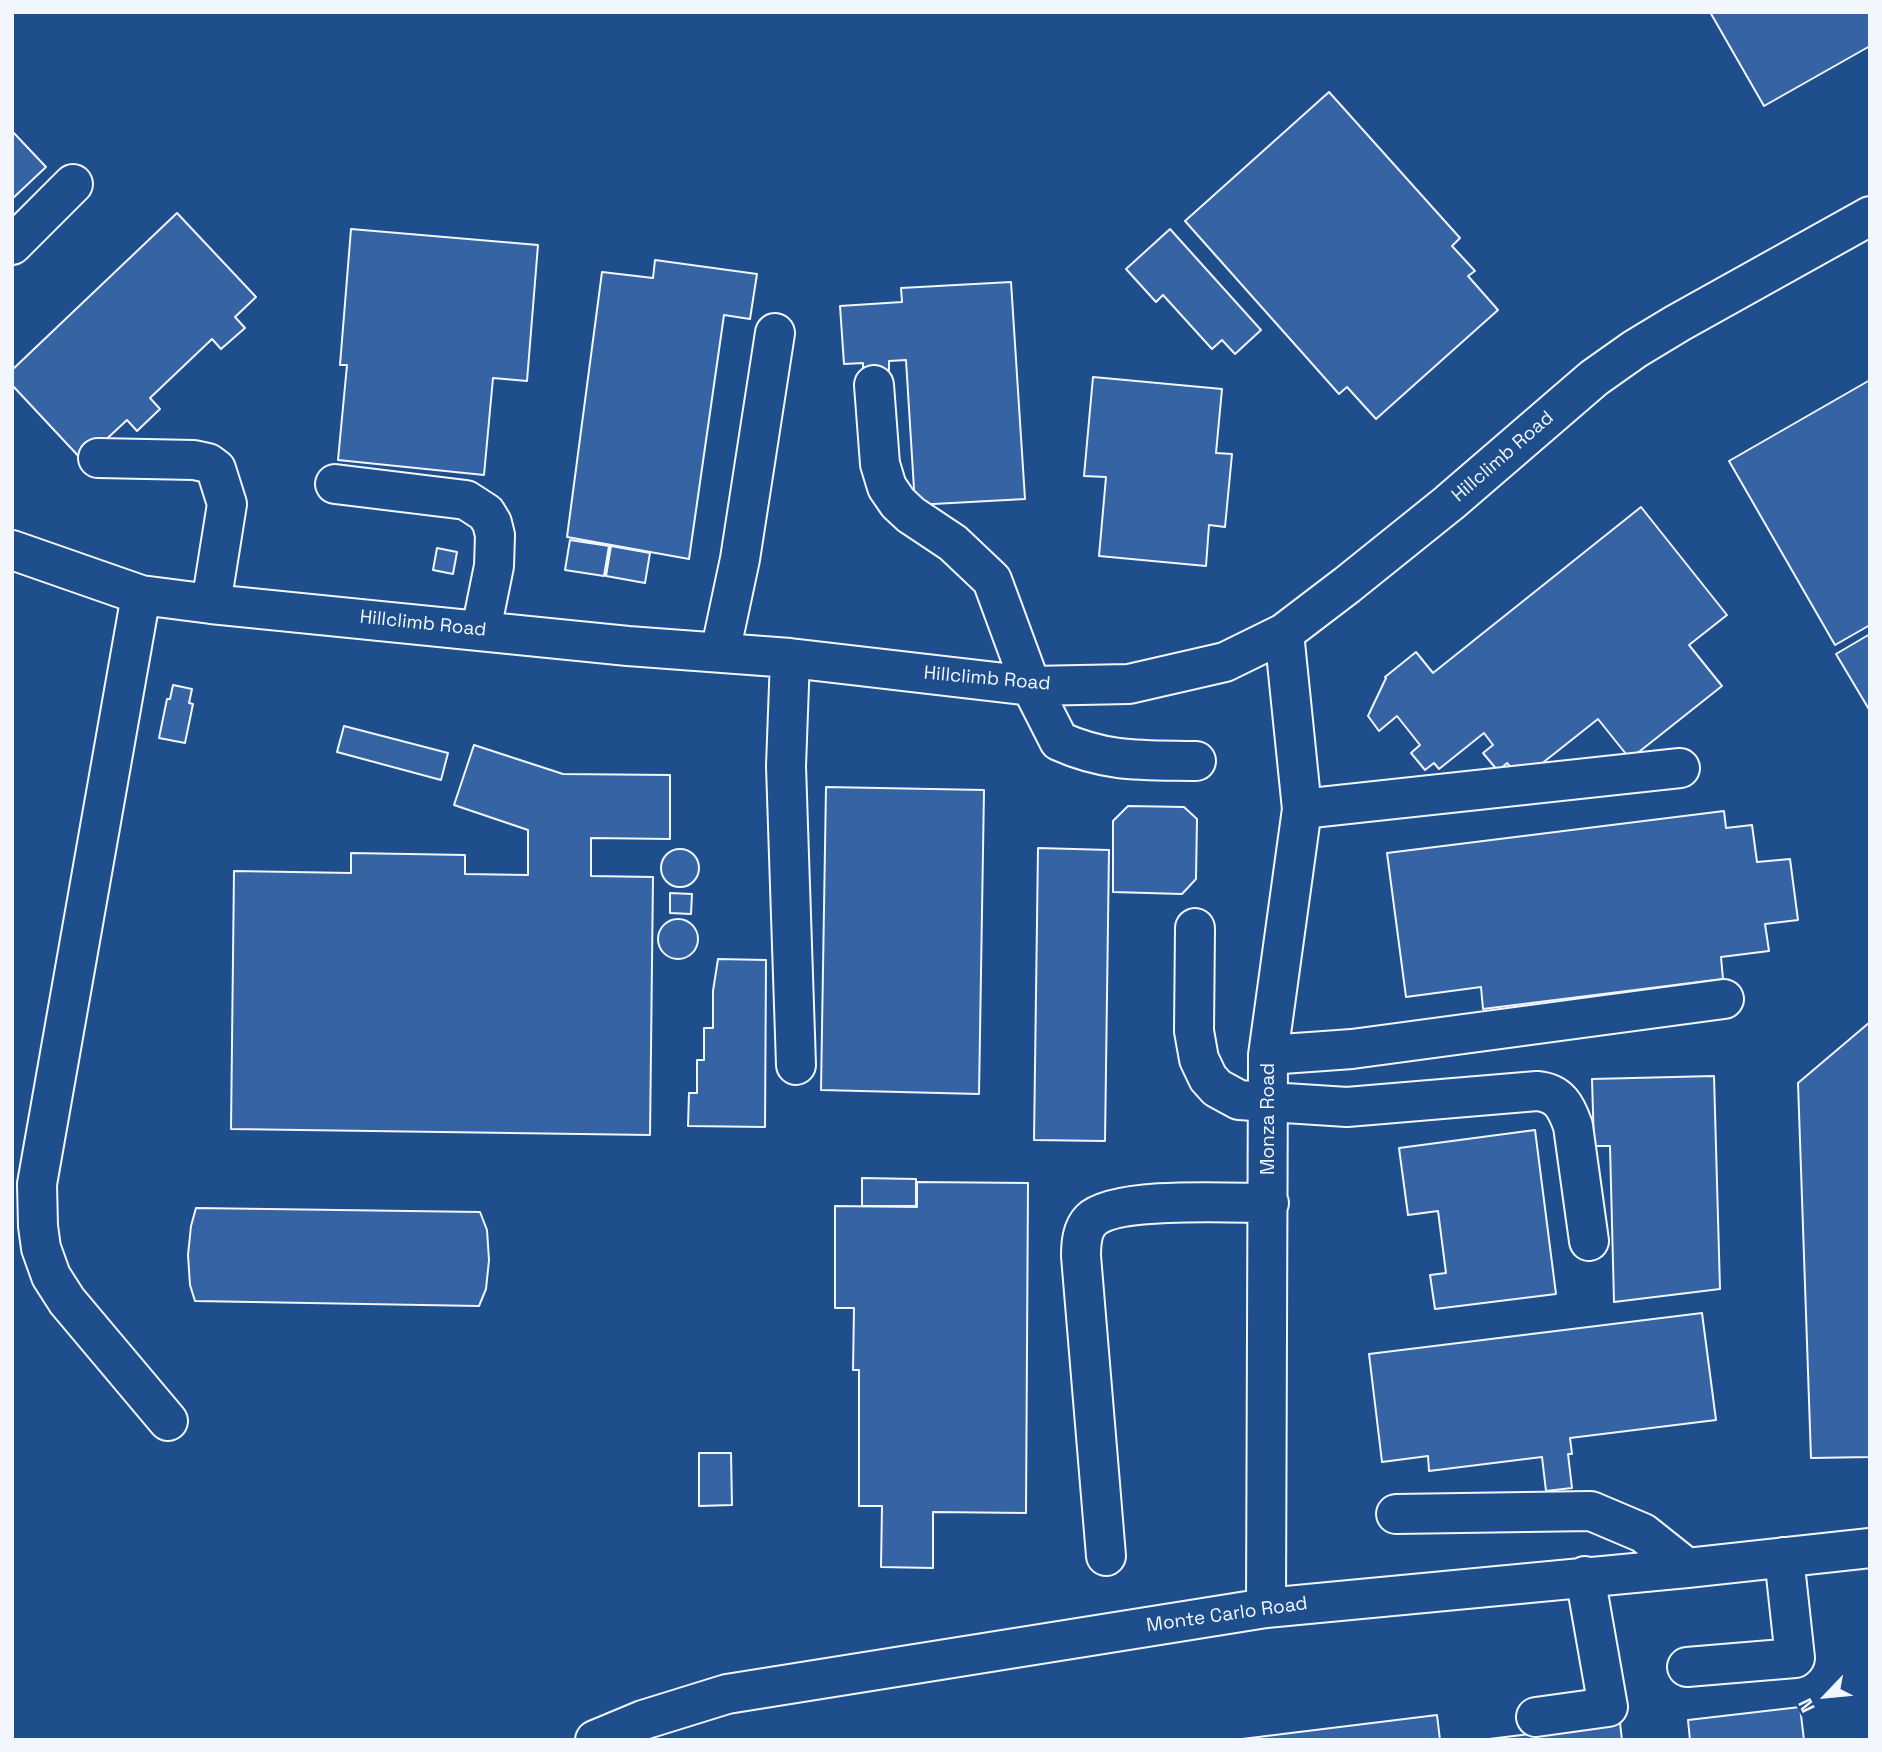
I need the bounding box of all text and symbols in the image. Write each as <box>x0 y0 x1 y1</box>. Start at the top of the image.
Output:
street label: Hillclimb Road <box>1448 407 1558 507</box>
street label: Hillclimb Road <box>359 606 487 642</box>
street label: Hillclimb Road <box>923 662 1051 696</box>
street label: Monza Road <box>1258 1063 1280 1175</box>
street label: Monte Carlo Road <box>1145 1592 1309 1638</box>
north arrow <box>1791 1661 1861 1731</box>
text: N <box>1793 1694 1821 1717</box>

